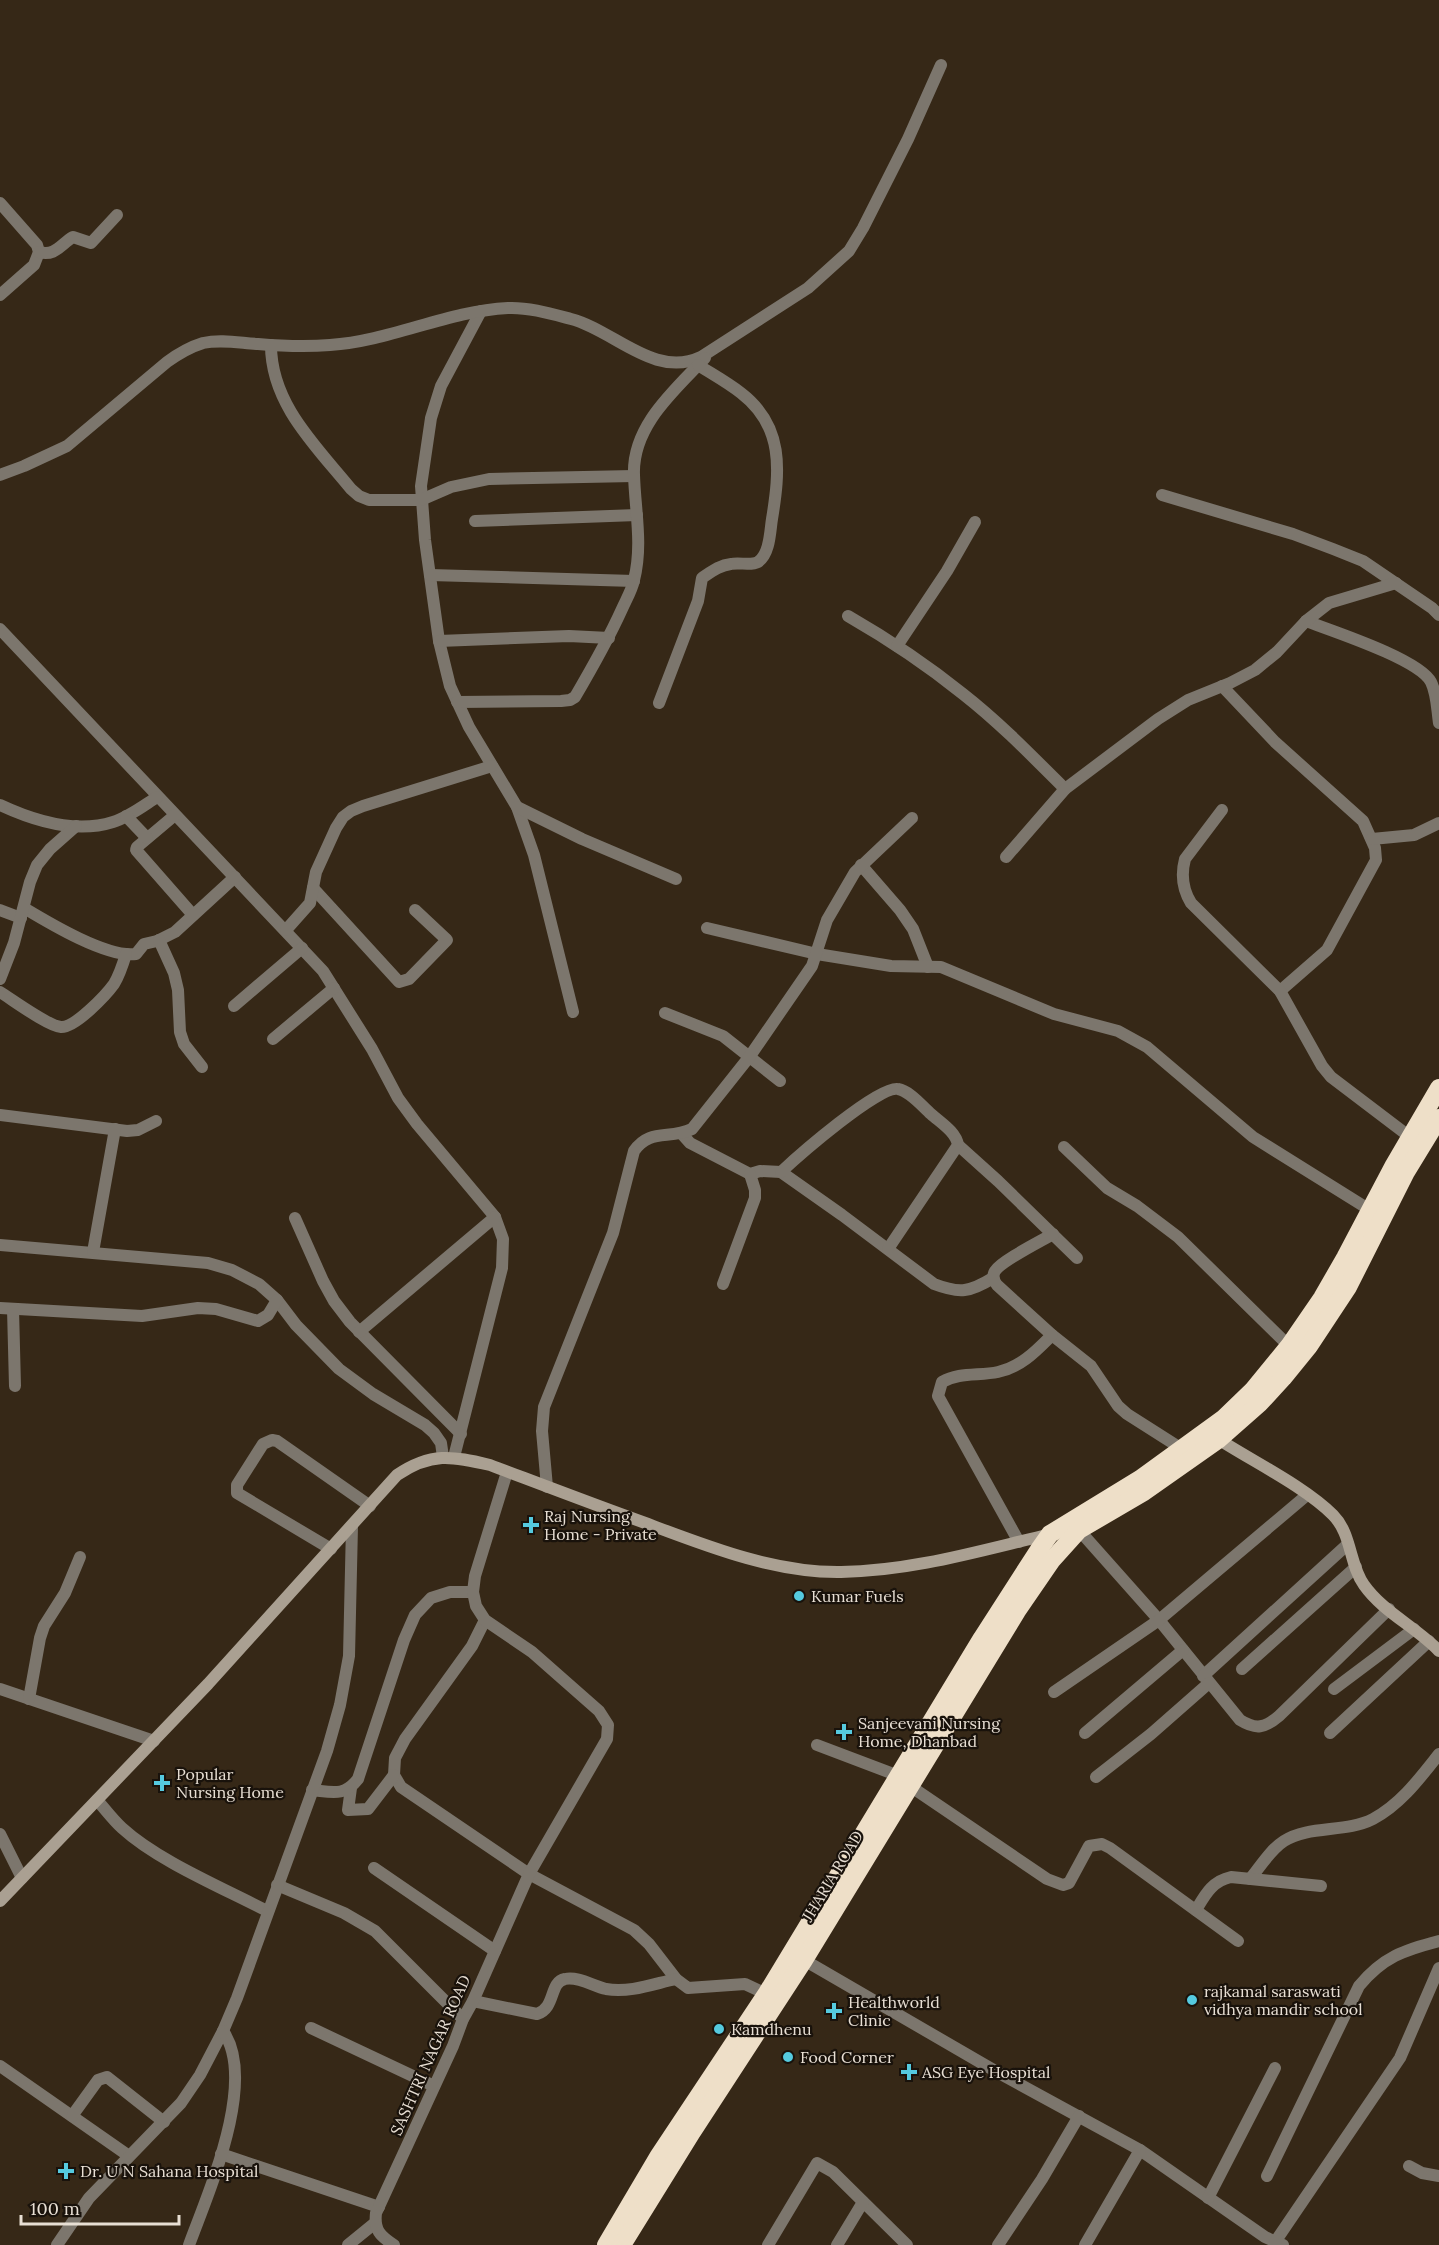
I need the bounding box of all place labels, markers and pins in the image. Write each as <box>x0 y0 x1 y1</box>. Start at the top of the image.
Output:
place label: Raj Nursing Home - Private <box>544 1506 657 1544</box>
marker: Raj Nursing Home - Private <box>522 1516 540 1534</box>
place label: Kumar Fuels <box>811 1586 904 1606</box>
marker: Kumar Fuels <box>792 1589 806 1603</box>
place label: Sanjeevani Nursing Home, Dhanbad <box>858 1713 1001 1751</box>
marker: Sanjeevani Nursing Home, Dhanbad <box>835 1723 853 1741</box>
place label: Popular Nursing Home <box>176 1764 284 1802</box>
marker: Popular Nursing Home <box>153 1774 171 1792</box>
place label: rajkamal saraswati vidhya mandir school <box>1204 1981 1363 2019</box>
place label: Healthworld Clinic <box>848 1992 940 2030</box>
marker: rajkamal saraswati vidhya mandir school <box>1185 1993 1199 2007</box>
marker: Healthworld Clinic <box>825 2002 843 2020</box>
place label: Kamdhenu <box>731 2019 812 2039</box>
marker: Kamdhenu <box>712 2022 726 2036</box>
place label: Food Corner <box>800 2047 894 2067</box>
marker: Food Corner <box>781 2050 795 2064</box>
place label: ASG Eye Hospital <box>921 2062 1050 2082</box>
marker: ASG Eye Hospital <box>900 2063 918 2081</box>
place label: Dr. U N Sahana Hospital <box>80 2161 258 2181</box>
marker: Dr. U N Sahana Hospital <box>57 2162 75 2180</box>

